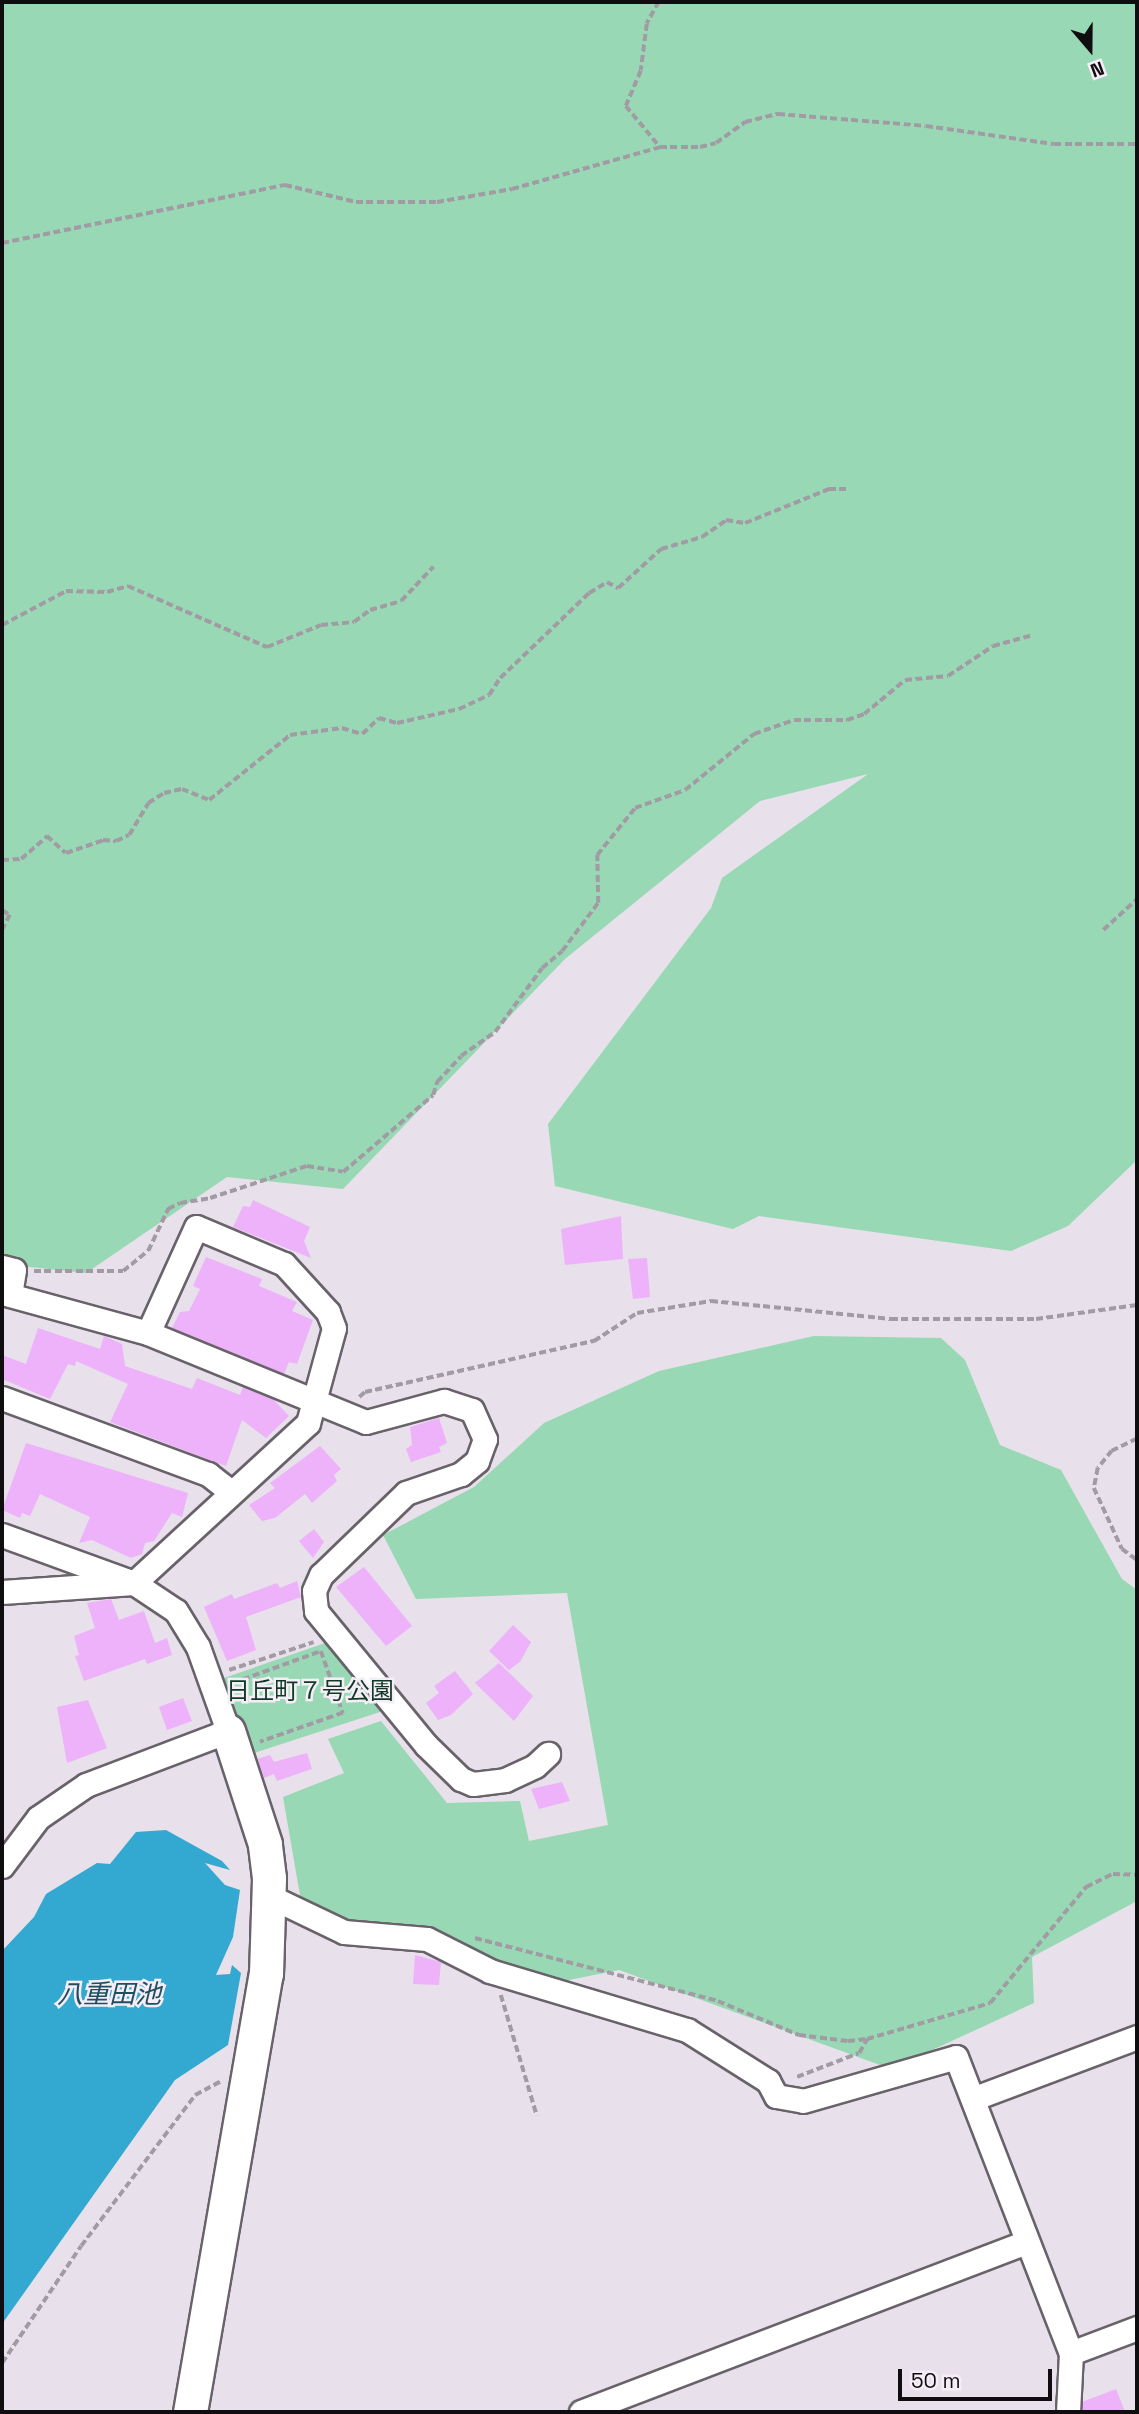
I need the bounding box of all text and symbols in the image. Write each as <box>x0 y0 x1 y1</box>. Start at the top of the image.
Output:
north arrow <box>1055 14 1125 84</box>
text: N <box>1087 55 1108 83</box>
park label: 日丘町７号公園 <box>226 1677 394 1705</box>
water label: 八重田池 <box>57 1979 161 2011</box>
scale bar <box>901 2354 1055 2398</box>
text: 50 m <box>911 2367 961 2394</box>

